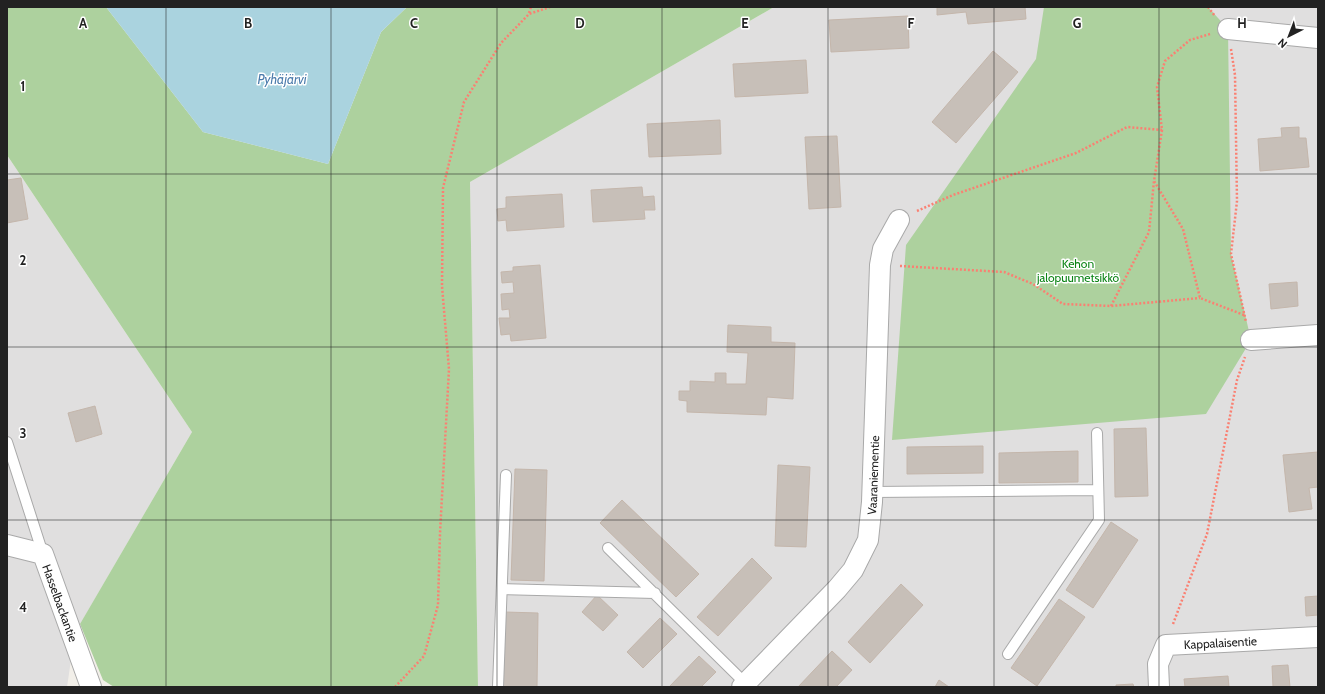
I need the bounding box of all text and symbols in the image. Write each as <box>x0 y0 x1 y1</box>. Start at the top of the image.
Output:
text: A <box>79 15 88 31</box>
text: B <box>244 15 252 31</box>
text: C <box>410 15 418 31</box>
text: D <box>575 15 585 31</box>
text: E <box>741 15 749 31</box>
text: F <box>908 15 915 31</box>
text: G <box>1073 15 1082 31</box>
text: H <box>1237 15 1247 31</box>
north arrow <box>1269 16 1309 56</box>
text: N <box>1275 36 1290 51</box>
water label: Pyhäjärvi <box>258 71 307 88</box>
text: 1 <box>21 78 25 94</box>
text: 2 <box>20 252 27 268</box>
park label: Kehon jalopuumetsikkö <box>1036 256 1120 285</box>
text: 3 <box>19 425 27 441</box>
street label: Vaaraniementie <box>863 435 882 515</box>
street label: Hasselbackantie <box>40 562 81 644</box>
text: 4 <box>19 599 27 615</box>
street label: Kappalaisentie <box>1183 633 1257 652</box>

